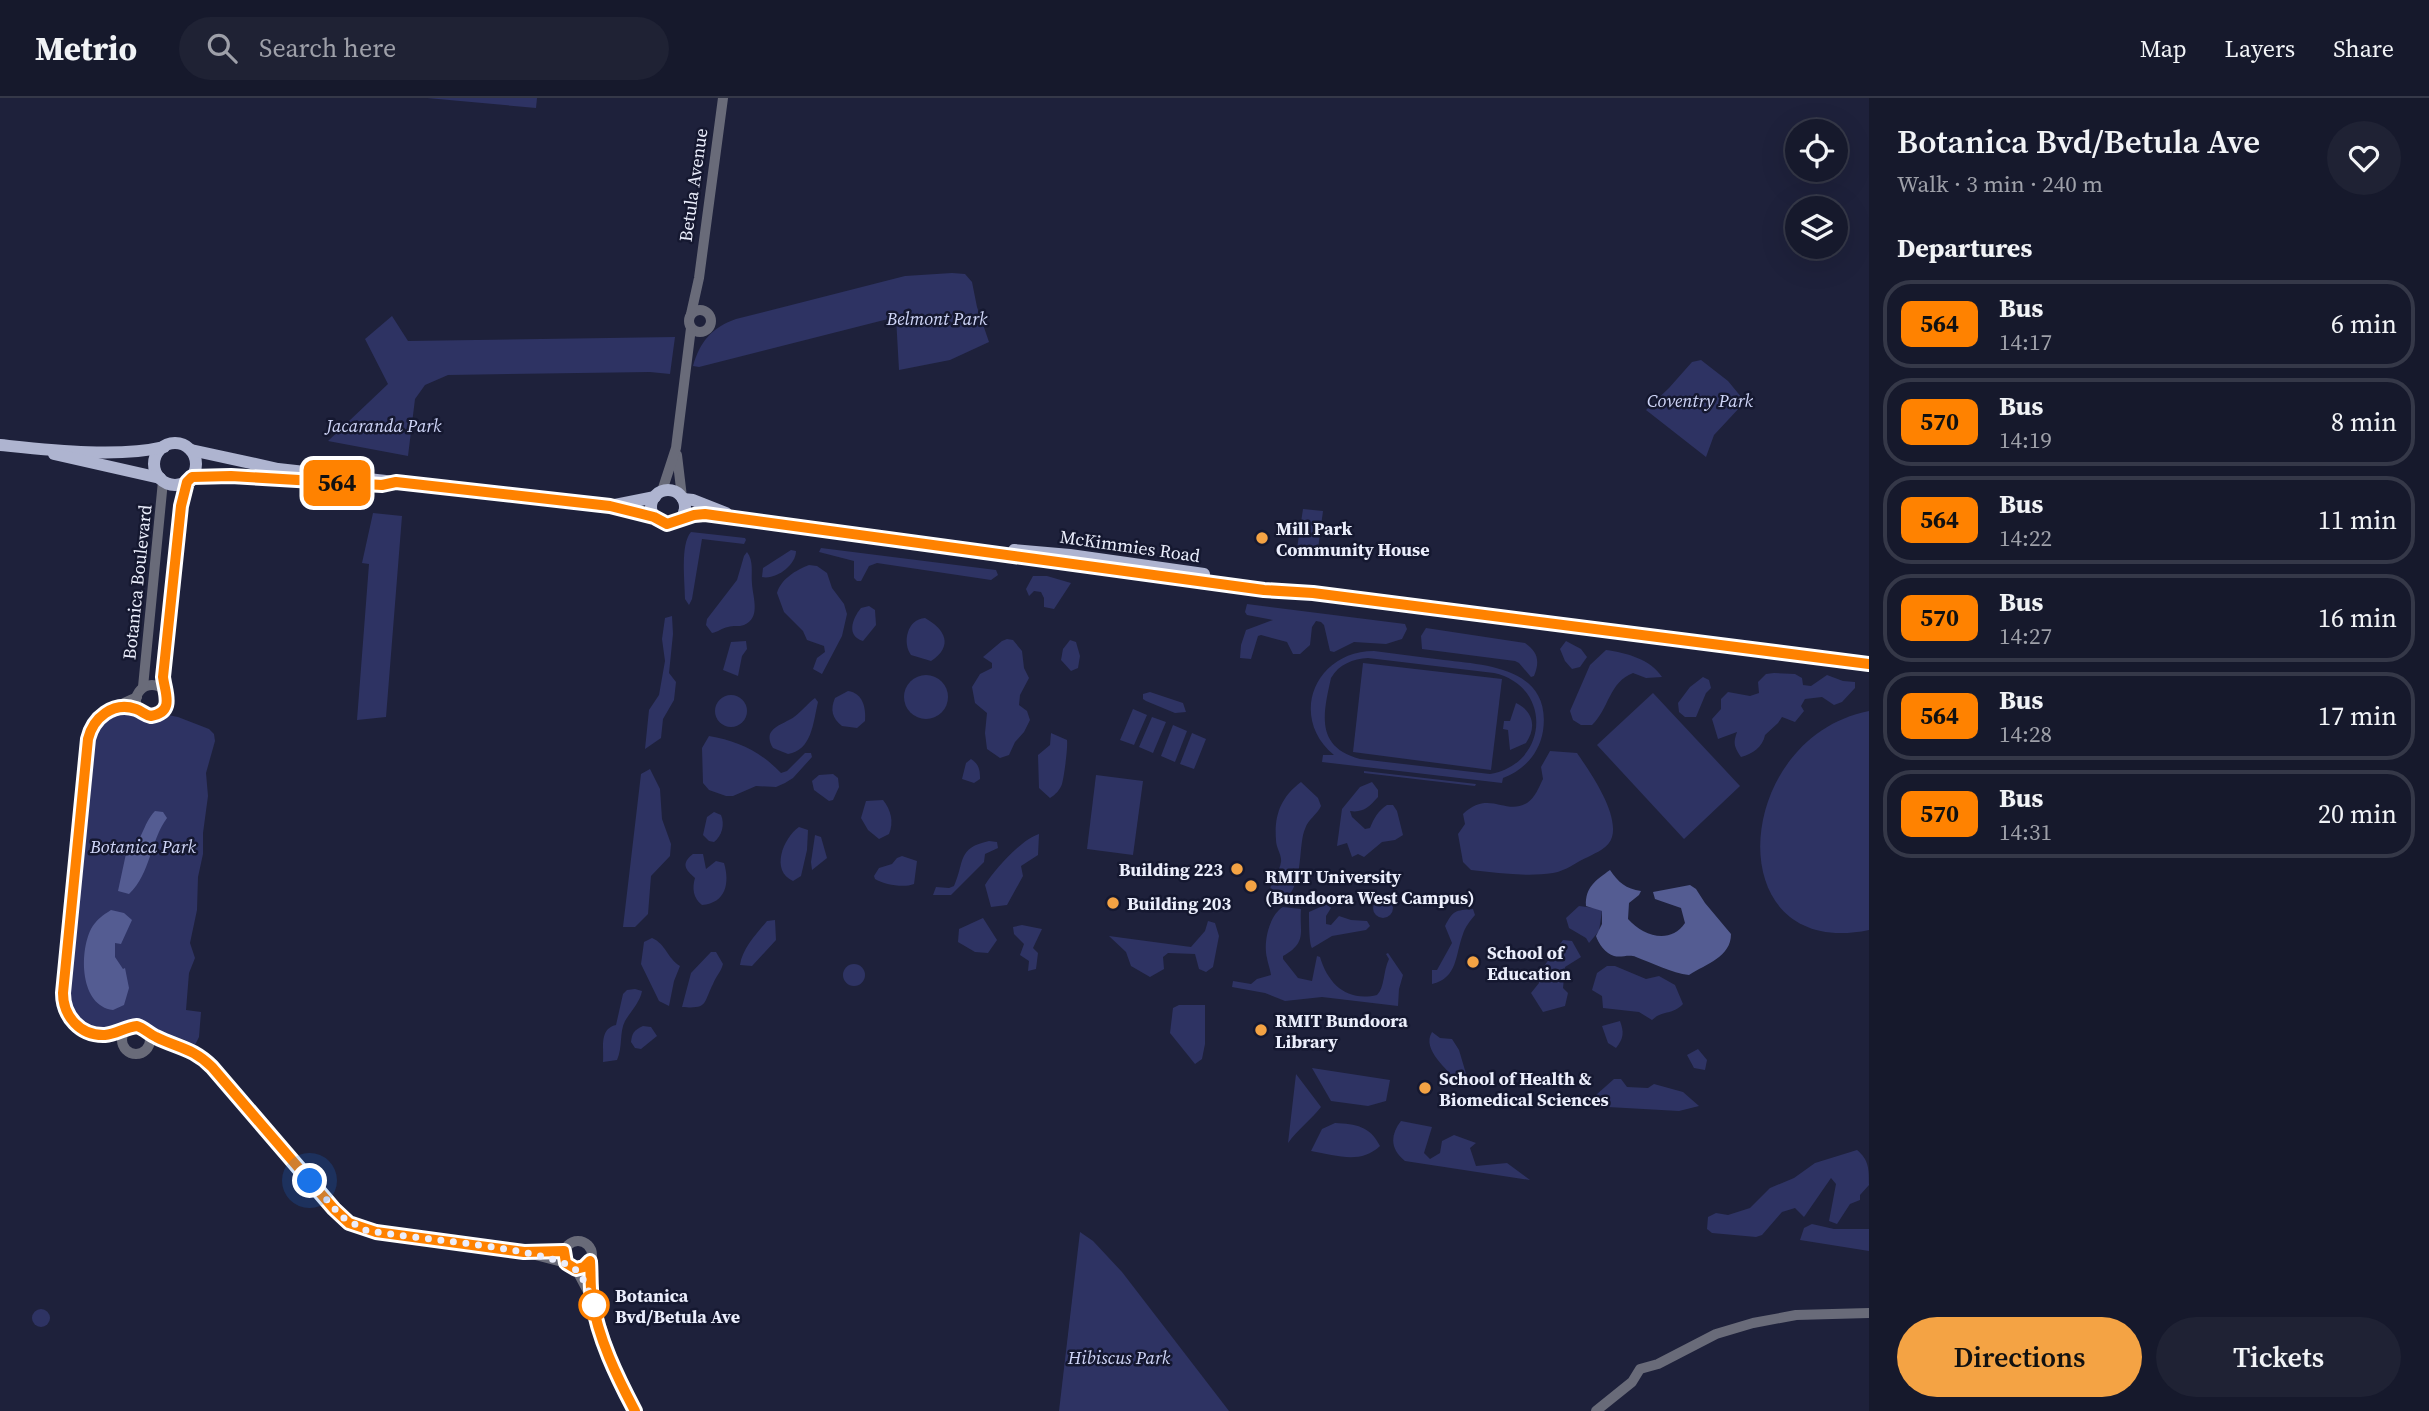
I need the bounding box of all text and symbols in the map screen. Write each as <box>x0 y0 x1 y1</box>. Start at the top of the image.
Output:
search box <box>179 17 669 80</box>
text: Metrio <box>35 26 137 71</box>
icon: search <box>203 29 241 67</box>
text: Search here <box>259 30 396 66</box>
text: Map <box>2140 32 2187 65</box>
text: Layers <box>2225 32 2295 65</box>
text: Share <box>2333 32 2394 65</box>
map controls <box>1785 119 1848 259</box>
button: locate <box>1785 119 1848 182</box>
text: Botanica Bvd/Betula Ave <box>1897 119 2260 164</box>
button: heart <box>2327 121 2401 195</box>
street label: Betula Avenue <box>673 127 713 243</box>
text: Walk · 3 min · 240 m <box>1897 168 2103 200</box>
button: layers <box>1785 196 1848 259</box>
text: Departures <box>1897 230 2032 266</box>
text: Bus <box>1999 290 2043 326</box>
park label: Belmont Park <box>885 306 988 331</box>
text: 6 min <box>2331 306 2397 342</box>
text: 564 <box>1920 307 1959 340</box>
text: 14:17 <box>1999 326 2052 358</box>
park label: Coventry Park <box>1647 388 1754 413</box>
text: Bus <box>1999 388 2043 424</box>
text: 8 min <box>2331 404 2397 440</box>
text: 570 <box>1920 405 1959 438</box>
park label: Jacaranda Park <box>323 413 442 438</box>
text: 14:19 <box>1999 424 2052 456</box>
line badge: 564 <box>297 460 377 506</box>
text: 564 <box>317 466 357 499</box>
text: Bus <box>1999 486 2043 522</box>
text: 11 min <box>2318 502 2397 538</box>
street label: Botanica Boulevard <box>116 503 158 661</box>
text: 564 <box>1920 503 1959 536</box>
place label: Mill Park Community House <box>1276 516 1430 562</box>
text: 14:22 <box>1999 522 2052 554</box>
street label: McKimmies Road <box>1058 524 1202 568</box>
marker: Mill Park Community House <box>1254 530 1270 546</box>
text: Bus <box>1999 584 2043 620</box>
text: 16 min <box>2318 600 2397 636</box>
text: 570 <box>1920 601 1959 634</box>
text: 14:27 <box>1999 620 2052 652</box>
text: Bus <box>1999 682 2043 718</box>
text: 17 min <box>2318 698 2397 734</box>
text: 564 <box>1920 699 1959 732</box>
text: 14:28 <box>1999 718 2052 750</box>
text: Bus <box>1999 780 2043 816</box>
text: 20 min <box>2318 796 2397 832</box>
text: 570 <box>1920 797 1959 830</box>
text: 14:31 <box>1999 816 2052 848</box>
park label: Botanica Park <box>89 834 197 859</box>
place label: Building 223 <box>1119 857 1223 882</box>
marker: Building 223 <box>1229 861 1245 877</box>
place label: RMIT University (Bundoora West Campus) <box>1265 864 1475 910</box>
marker: RMIT University (Bundoora West Campus) <box>1243 878 1259 894</box>
place label: Building 203 <box>1127 891 1232 916</box>
marker: Building 203 <box>1105 895 1121 911</box>
place label: School of Education <box>1487 940 1571 986</box>
marker: School of Education <box>1465 954 1481 970</box>
place label: RMIT Bundoora Library <box>1275 1008 1408 1054</box>
marker: RMIT Bundoora Library <box>1253 1022 1269 1038</box>
place label: School of Health & Biomedical Sciences <box>1439 1066 1609 1112</box>
marker: School of Health & Biomedical Sciences <box>1417 1080 1433 1096</box>
your location <box>292 1163 327 1198</box>
place label: Botanica Bvd/Betula Ave <box>615 1283 740 1329</box>
marker: Botanica Bvd/Betula Ave <box>579 1290 609 1320</box>
button: Directions <box>1897 1317 2142 1397</box>
button: Tickets <box>2156 1317 2401 1397</box>
park label: Hibiscus Park <box>1067 1345 1171 1370</box>

